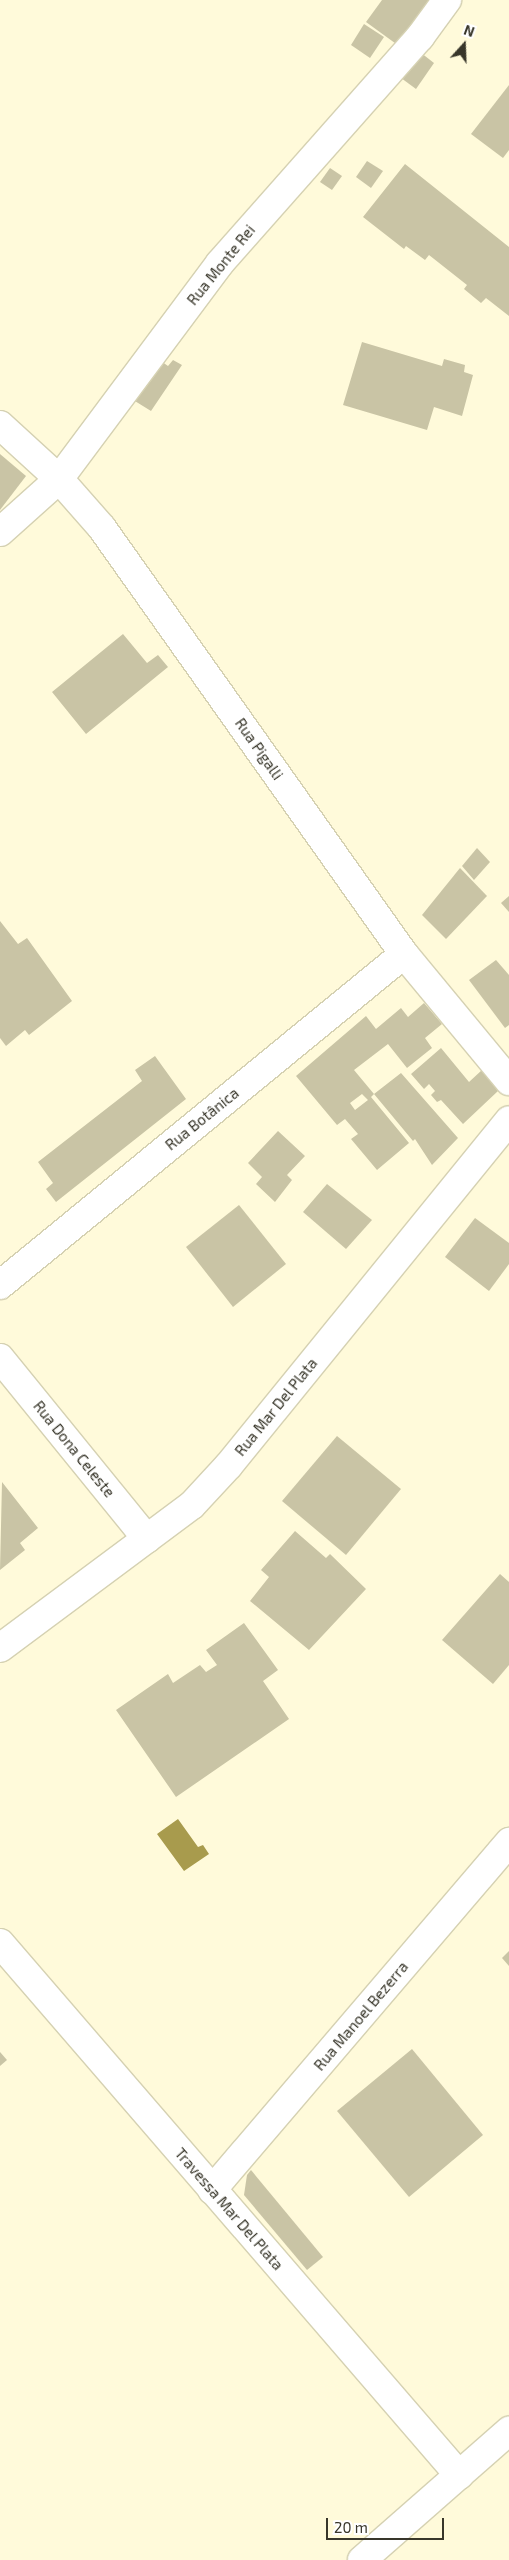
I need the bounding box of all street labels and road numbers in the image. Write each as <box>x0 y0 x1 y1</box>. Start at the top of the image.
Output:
street label: Rua Monte Rei <box>183 221 259 309</box>
street label: Rua Pigalli <box>231 715 287 783</box>
street label: Rua Botânica <box>162 1084 242 1154</box>
street label: Rua Mar Del Plata <box>231 1354 321 1460</box>
street label: Rua Dona Celeste <box>30 1397 118 1501</box>
street label: Rua Manoel Bezerra <box>310 1958 412 2074</box>
street label: Travessa Mar Del Plata <box>171 2144 287 2274</box>

